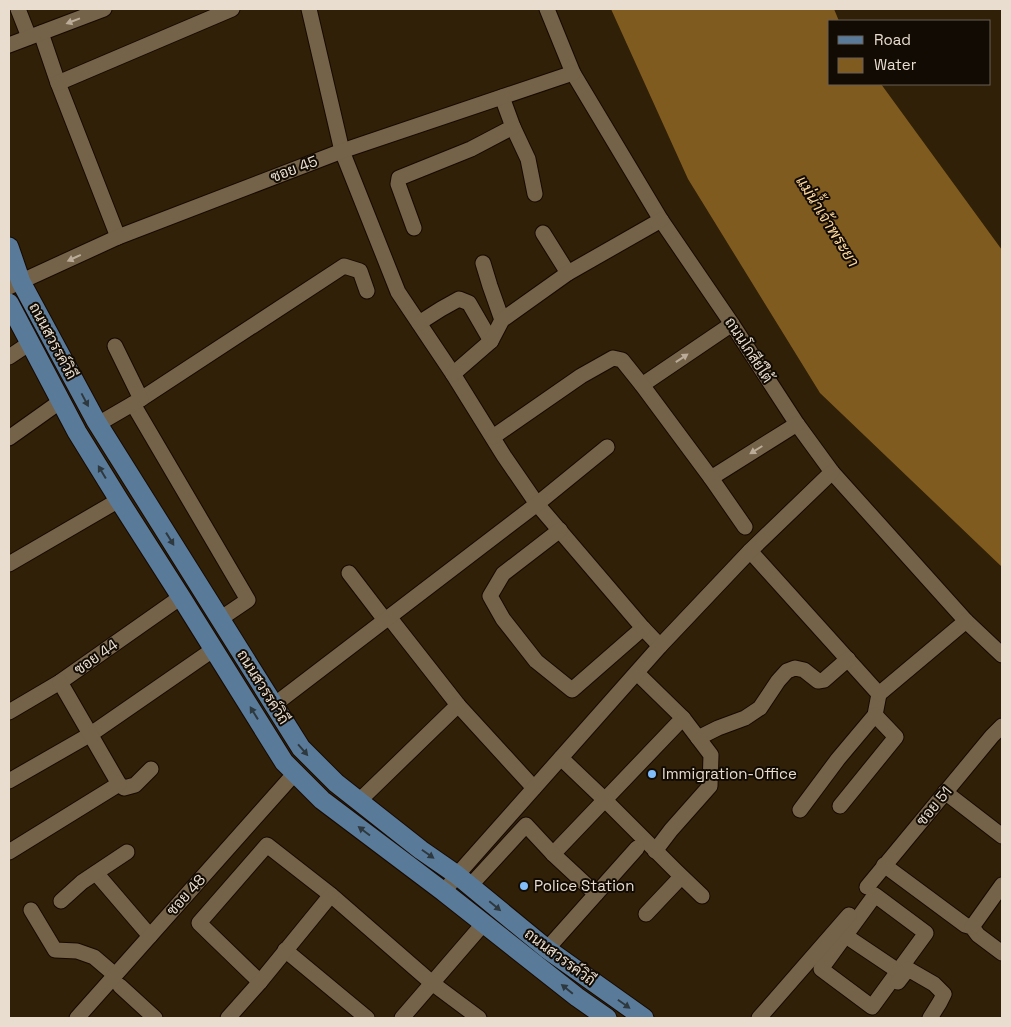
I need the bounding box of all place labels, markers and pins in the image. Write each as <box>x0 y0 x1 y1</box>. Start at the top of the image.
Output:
place label: Immigration-Office <box>662 764 797 783</box>
marker: Immigration-Office <box>646 768 658 780</box>
place label: Police Station <box>534 876 634 895</box>
marker: Police Station <box>518 880 530 892</box>

